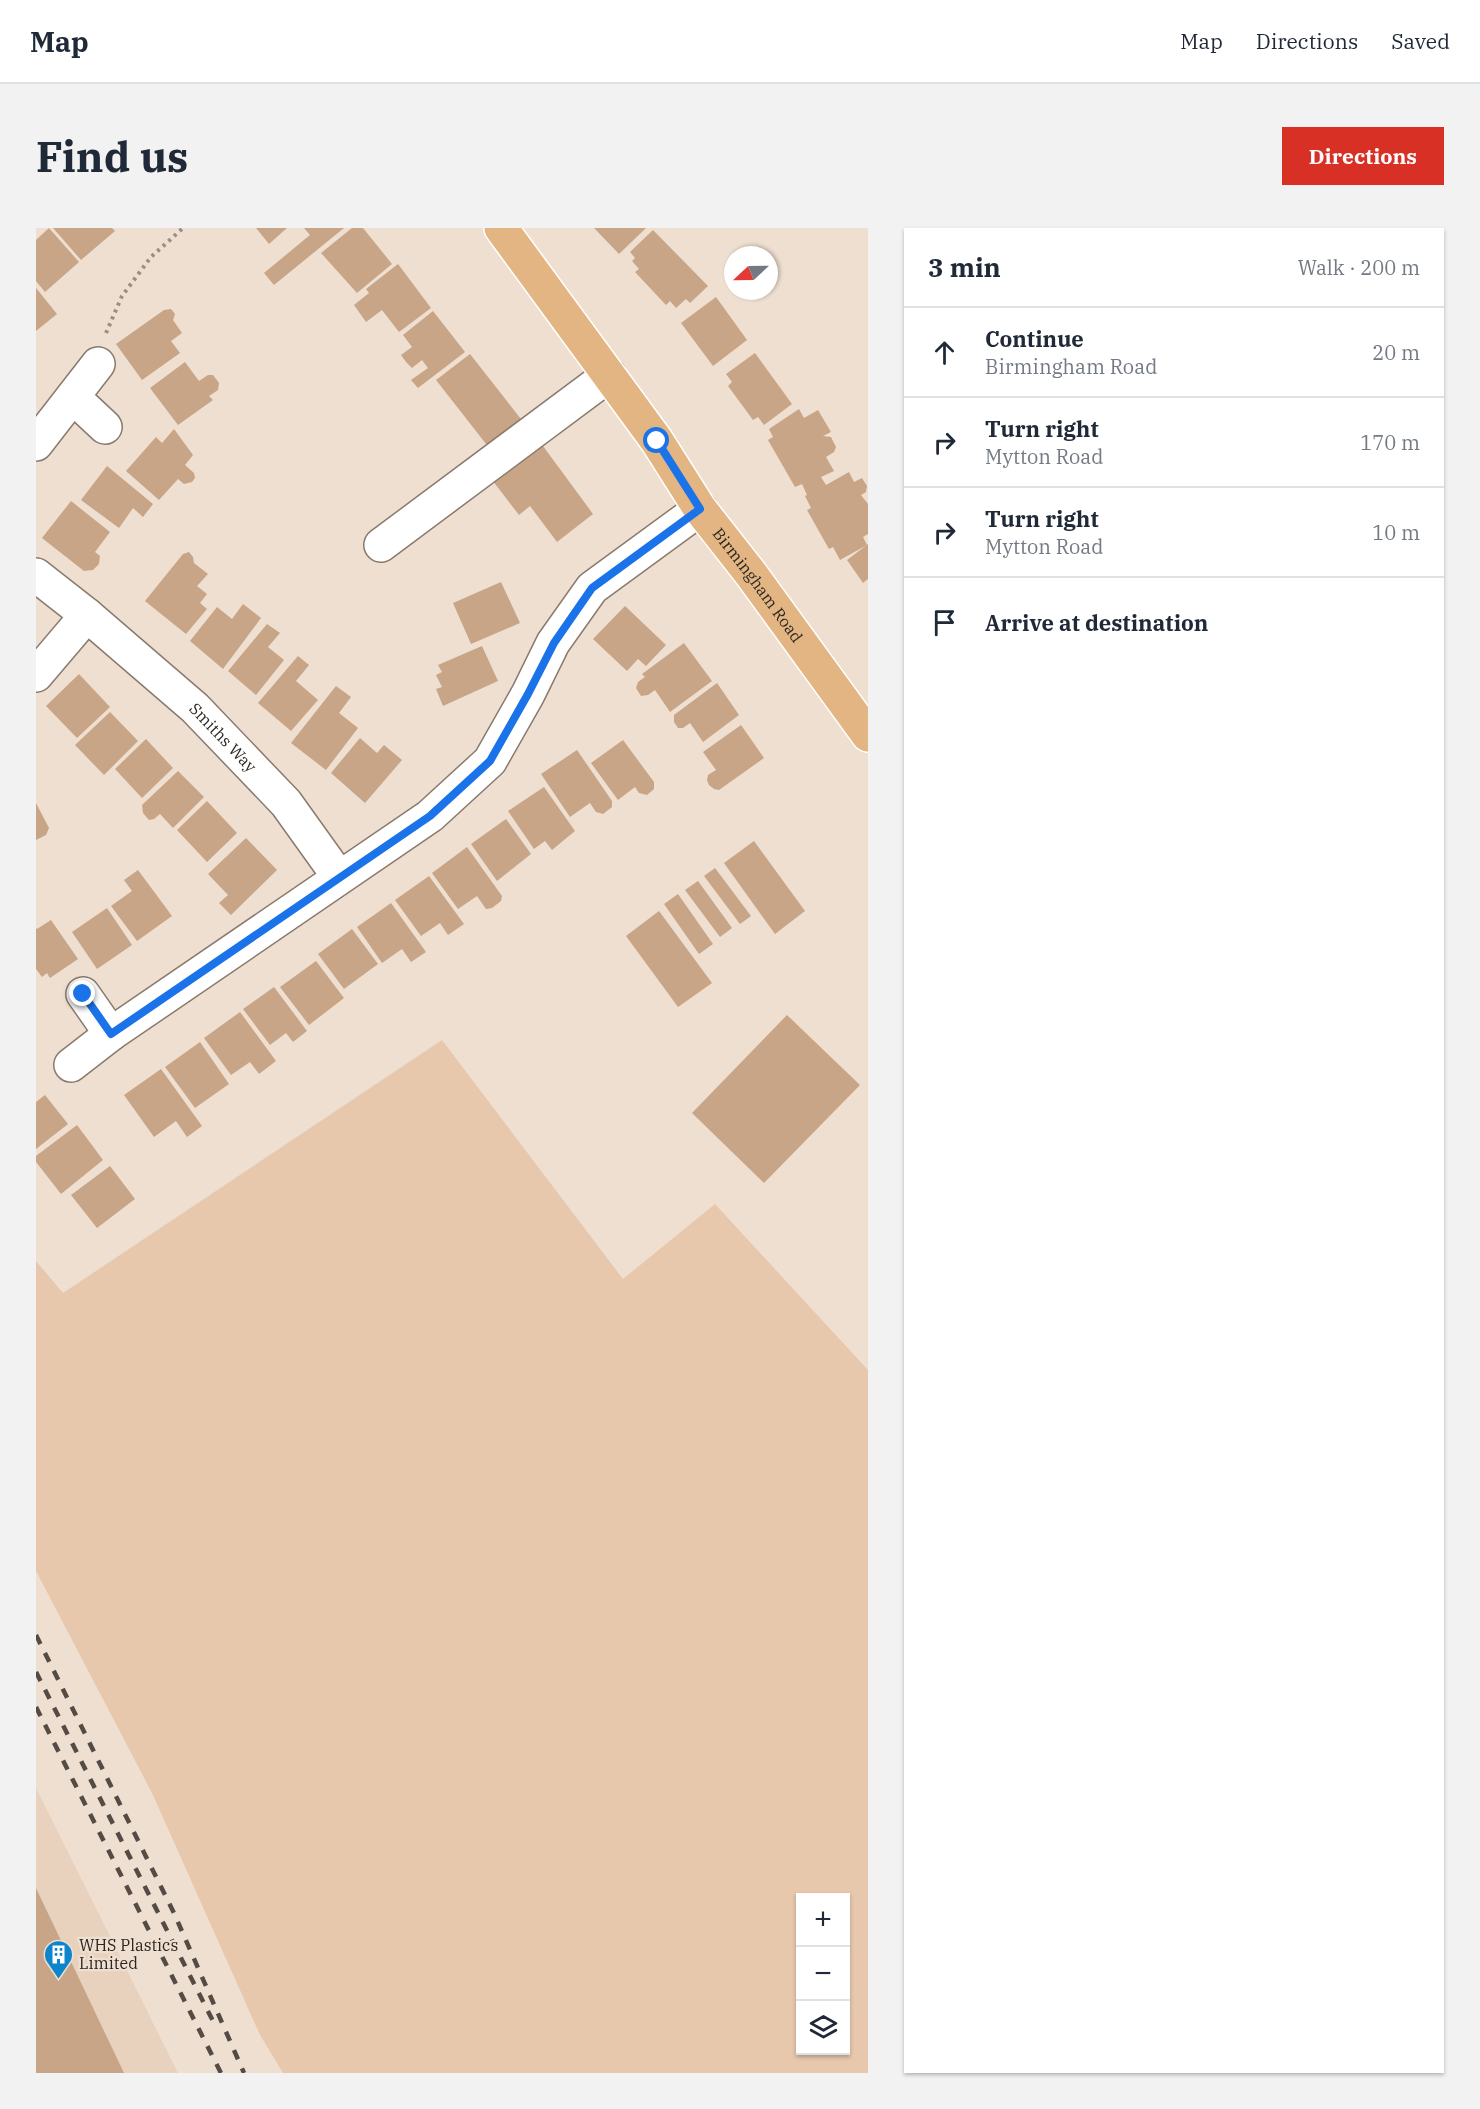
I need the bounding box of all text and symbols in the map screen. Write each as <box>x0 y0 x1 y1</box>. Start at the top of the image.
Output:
text: Map <box>30 23 89 60</box>
text: Map <box>1180 27 1223 55</box>
text: Directions <box>1256 27 1358 55</box>
text: Saved <box>1391 27 1450 55</box>
button: Directions <box>1282 127 1444 185</box>
text: Find us <box>36 129 188 184</box>
north arrow <box>724 246 778 300</box>
text: 3 min <box>928 250 1001 284</box>
text: Walk · 200 m <box>1298 254 1420 281</box>
text: Continue <box>985 324 1084 353</box>
icon: ahead <box>928 336 961 369</box>
text: 20 m <box>1372 339 1420 366</box>
text: Birmingham Road <box>985 353 1157 380</box>
text: Turn right <box>985 414 1099 443</box>
icon: right <box>928 426 961 459</box>
route start <box>643 427 669 453</box>
text: 170 m <box>1360 429 1420 456</box>
text: Mytton Road <box>985 443 1103 470</box>
text: Turn right <box>985 504 1099 533</box>
icon: right <box>928 516 961 549</box>
text: 10 m <box>1372 519 1420 546</box>
street label: Birmingham Road <box>709 524 807 646</box>
text: Mytton Road <box>985 533 1103 560</box>
icon: arrive <box>928 606 961 639</box>
text: Arrive at destination <box>985 608 1208 637</box>
street label: Smiths Way <box>185 698 261 777</box>
route end <box>69 980 95 1006</box>
map controls <box>796 1893 850 2055</box>
button: + <box>796 1893 850 1947</box>
place label: WHS Plastics Limited <box>79 1935 178 1973</box>
building icon: WHS Plastics Limited <box>42 1938 74 1980</box>
button: − <box>796 1947 850 2001</box>
button: layers <box>796 2001 850 2055</box>

